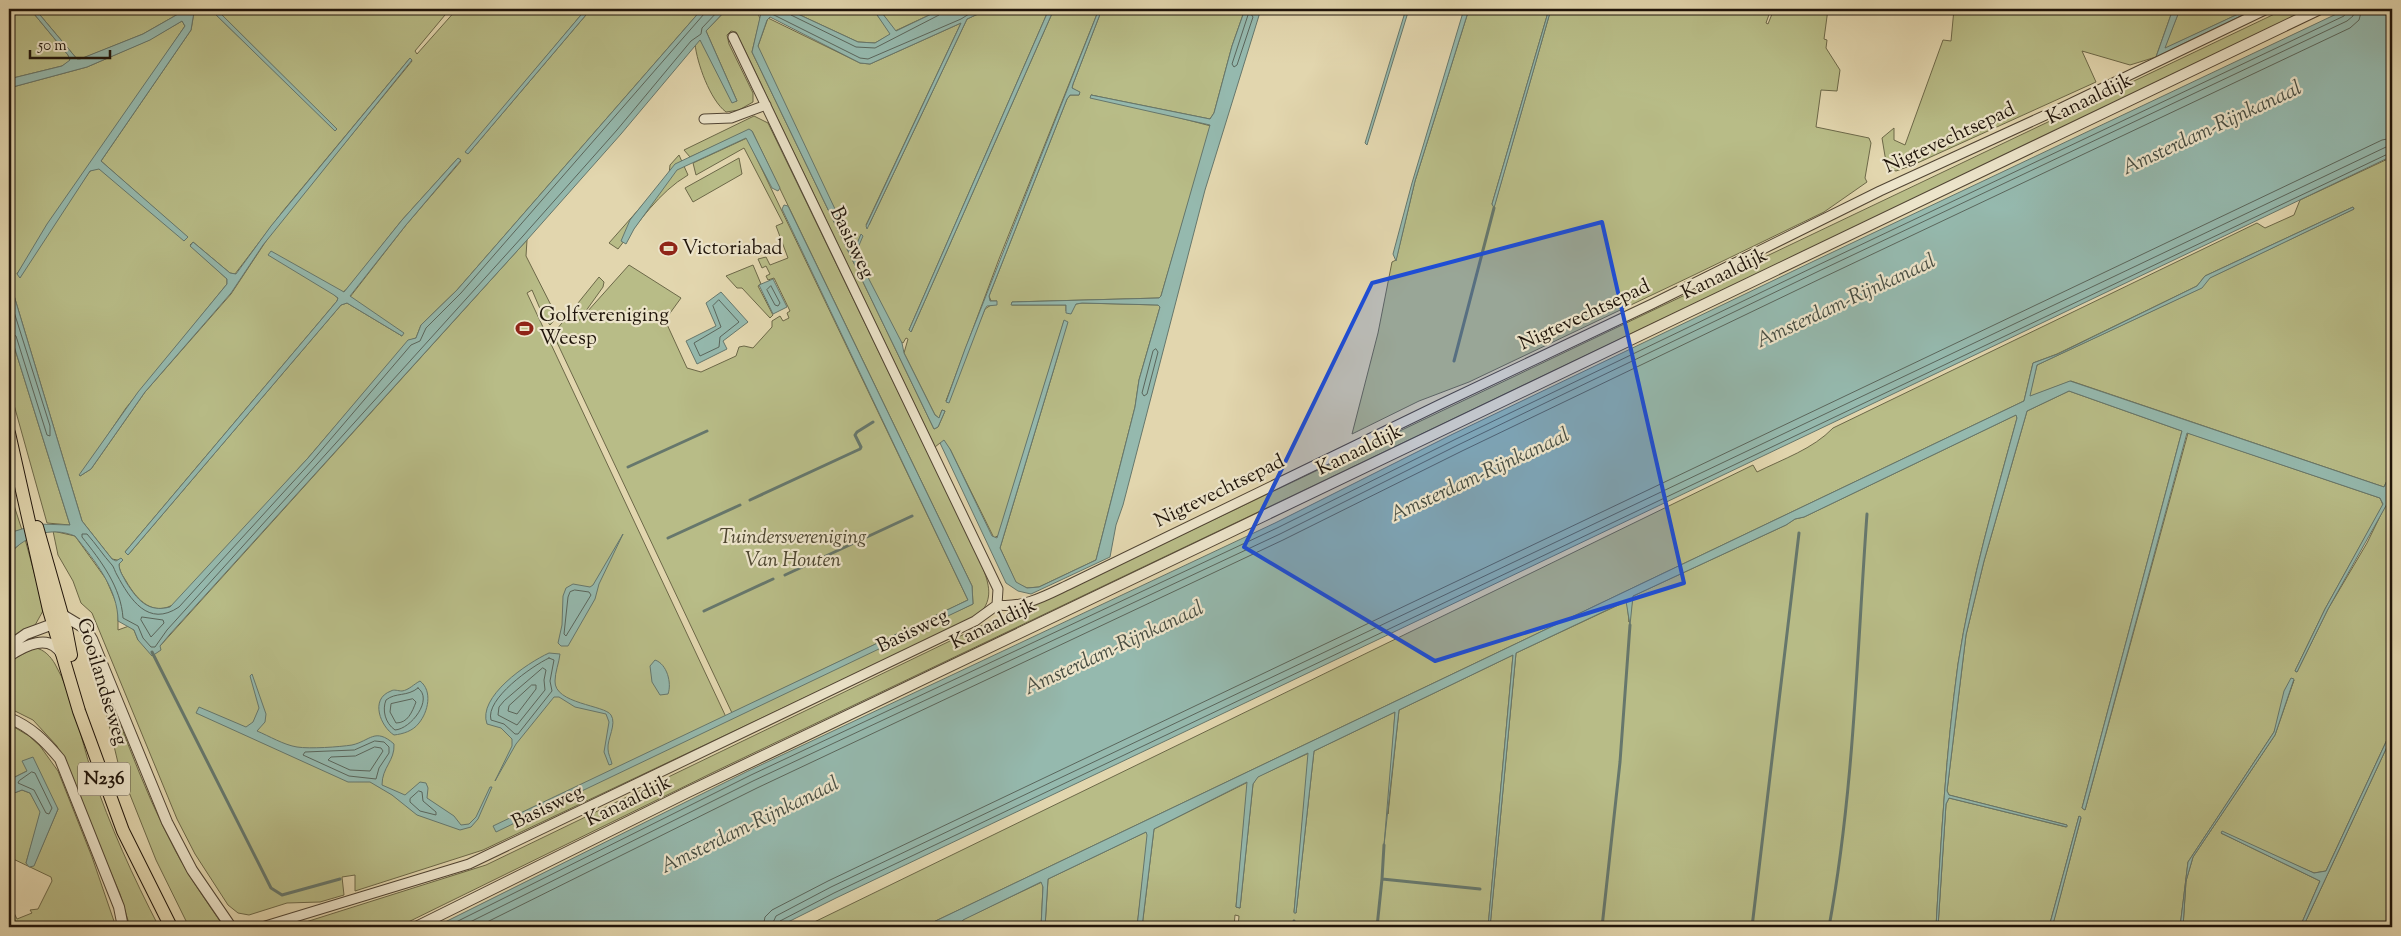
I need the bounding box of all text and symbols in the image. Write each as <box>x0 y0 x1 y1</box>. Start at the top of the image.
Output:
scale bar <box>30 28 110 60</box>
text: 50 m <box>37 36 67 57</box>
street label: Kanaaldijk <box>2042 67 2138 133</box>
water label: Amsterdam-Rijnkanaal <box>2117 74 2307 184</box>
street label: Nigtevechtsepad <box>1880 96 2020 182</box>
street label: Basisweg <box>821 202 881 284</box>
place label: Victoriabad <box>682 235 783 264</box>
sports icon: Victoriabad <box>658 239 678 259</box>
street label: Kanaaldijk <box>1677 242 1773 308</box>
water label: Amsterdam-Rijnkanaal <box>1751 247 1941 357</box>
street label: Nigtevechtsepad <box>1515 273 1655 359</box>
place label: Golfvereniging Weesp <box>539 302 669 354</box>
sports icon: Golfvereniging Weesp <box>515 318 535 338</box>
street label: Kanaaldijk <box>1312 418 1408 484</box>
water label: Amsterdam-Rijnkanaal <box>1385 421 1575 531</box>
street label: Nigtevechtsepad <box>1150 448 1290 536</box>
park label: Tuindersvereniging Van Houten <box>719 524 867 576</box>
street label: Kanaaldijk <box>946 592 1042 658</box>
water label: Amsterdam-Rijnkanaal <box>1019 594 1209 704</box>
street label: Basisweg <box>872 602 954 662</box>
street label: Gooilandseweg <box>68 615 134 750</box>
road number: N236 <box>78 762 130 796</box>
street label: Kanaaldijk <box>581 769 677 835</box>
water label: Amsterdam-Rijnkanaal <box>656 770 844 882</box>
street label: Basisweg <box>507 778 589 838</box>

